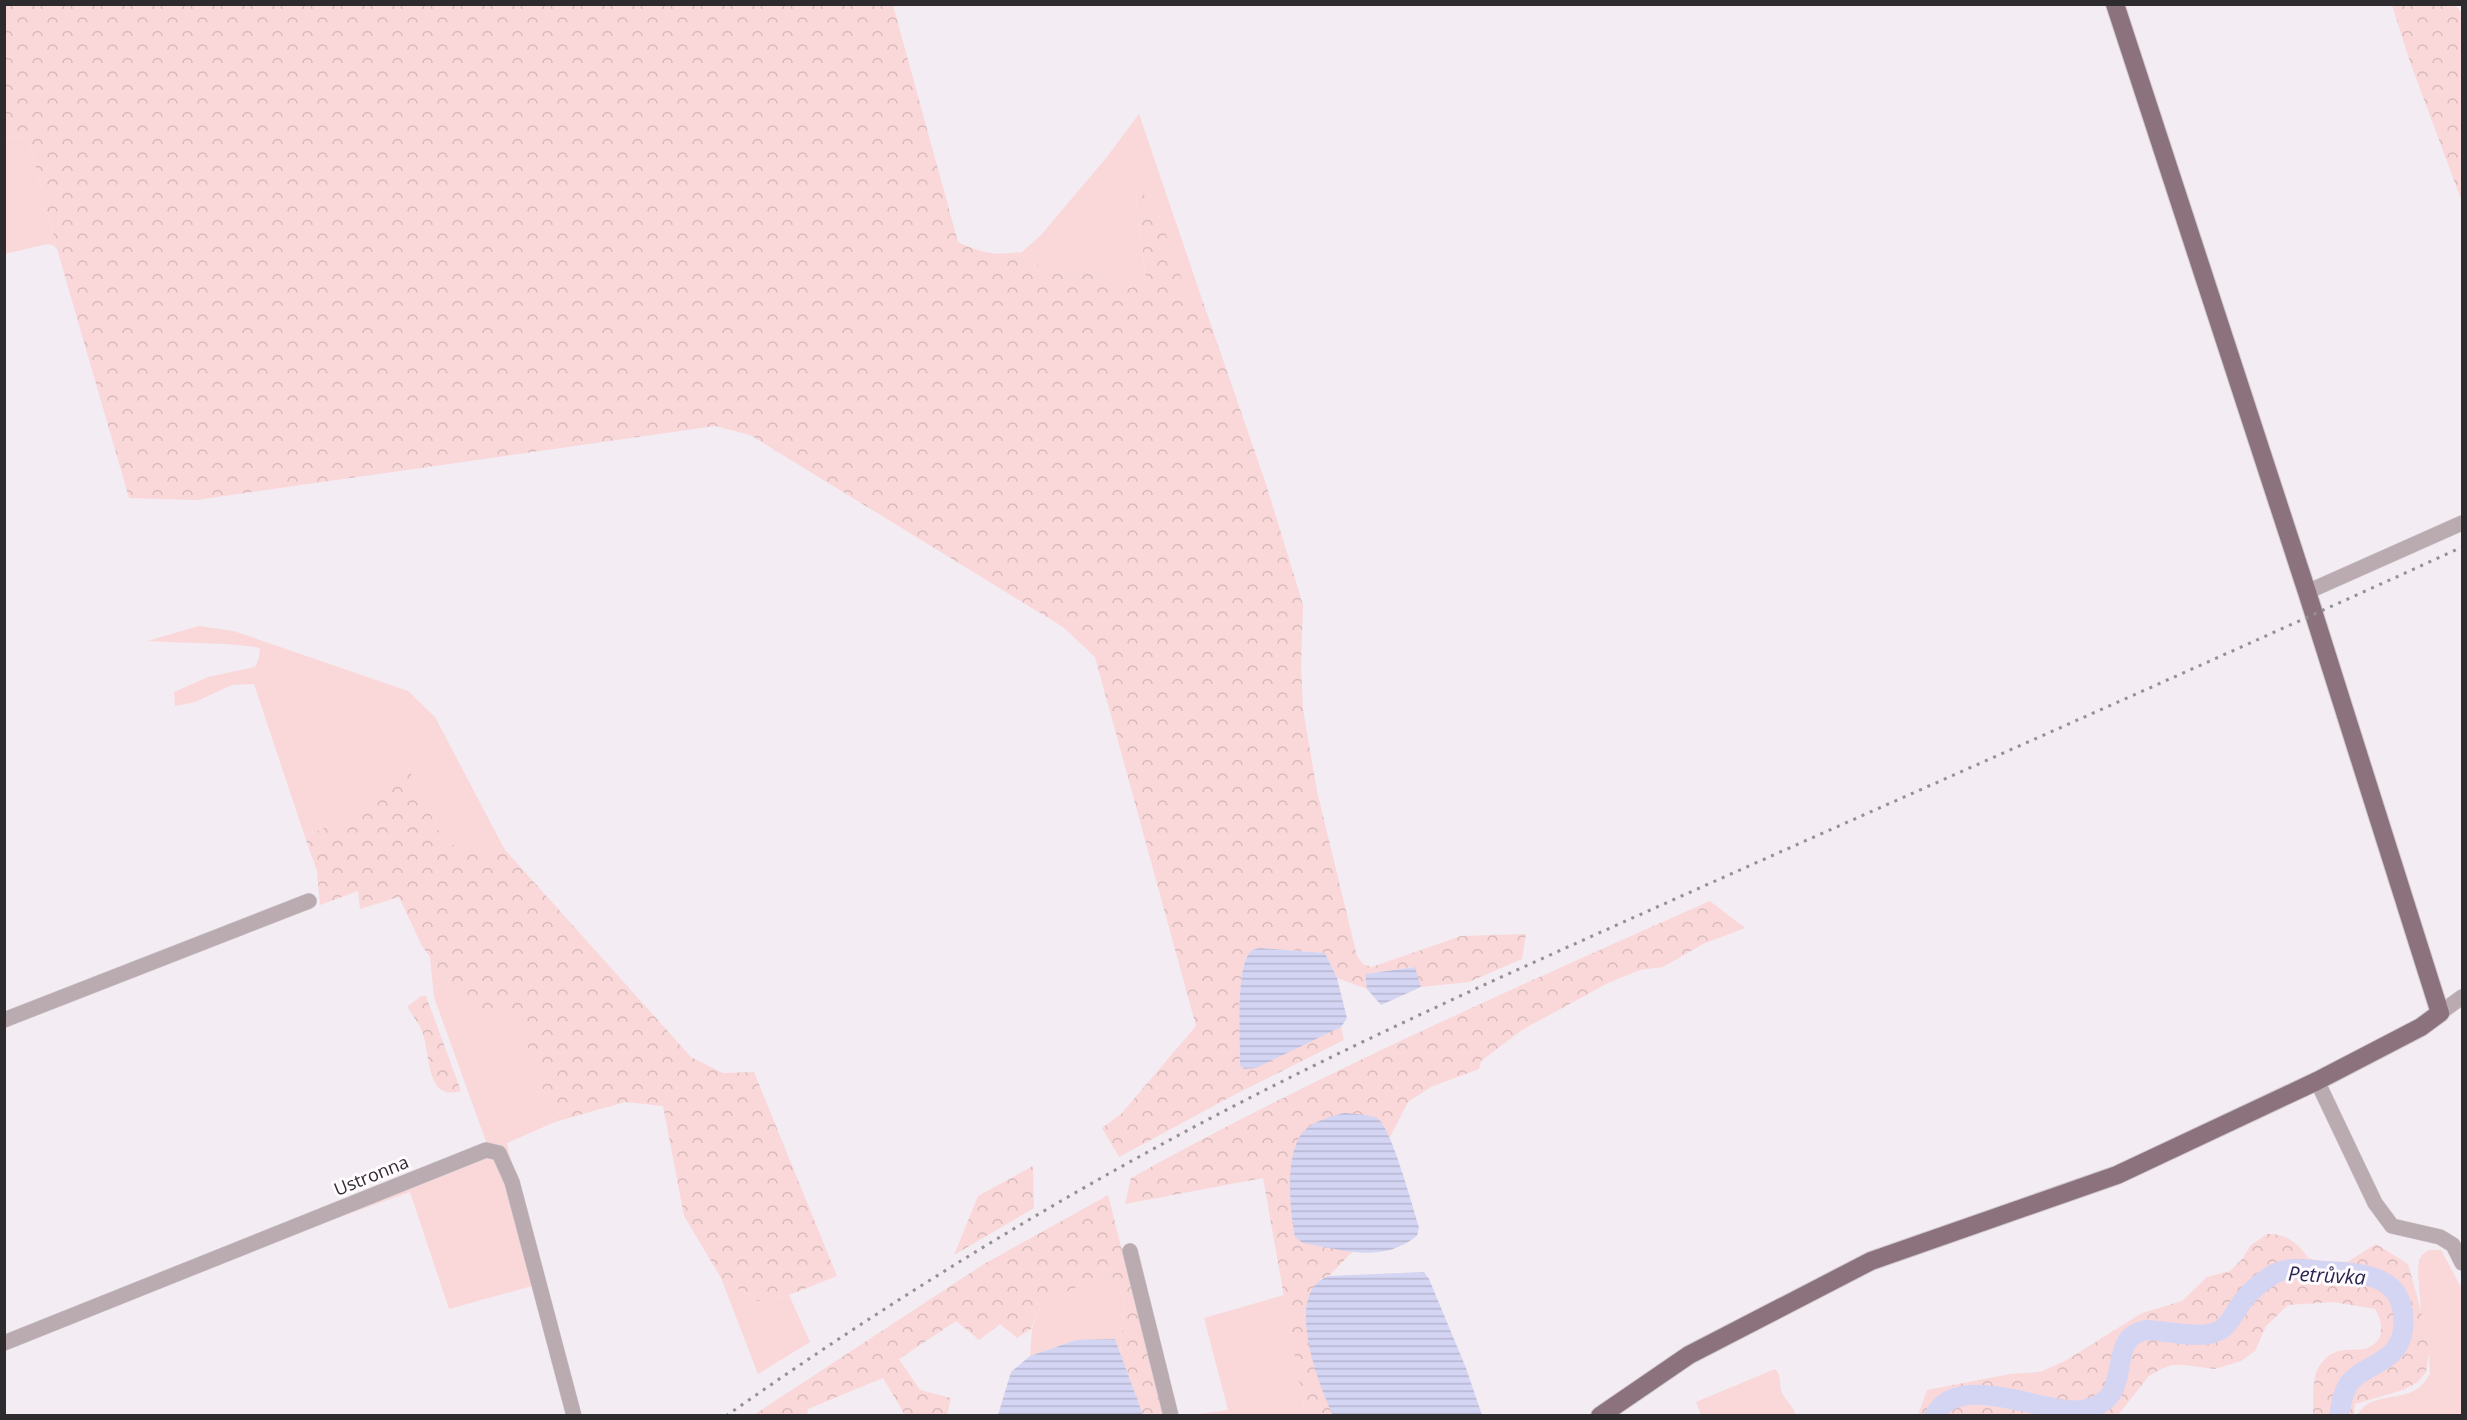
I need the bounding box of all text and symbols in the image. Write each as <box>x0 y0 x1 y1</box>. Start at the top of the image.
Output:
street label: Ustronna <box>330 1149 412 1201</box>
water label: Petrůvka <box>2288 1259 2366 1291</box>

